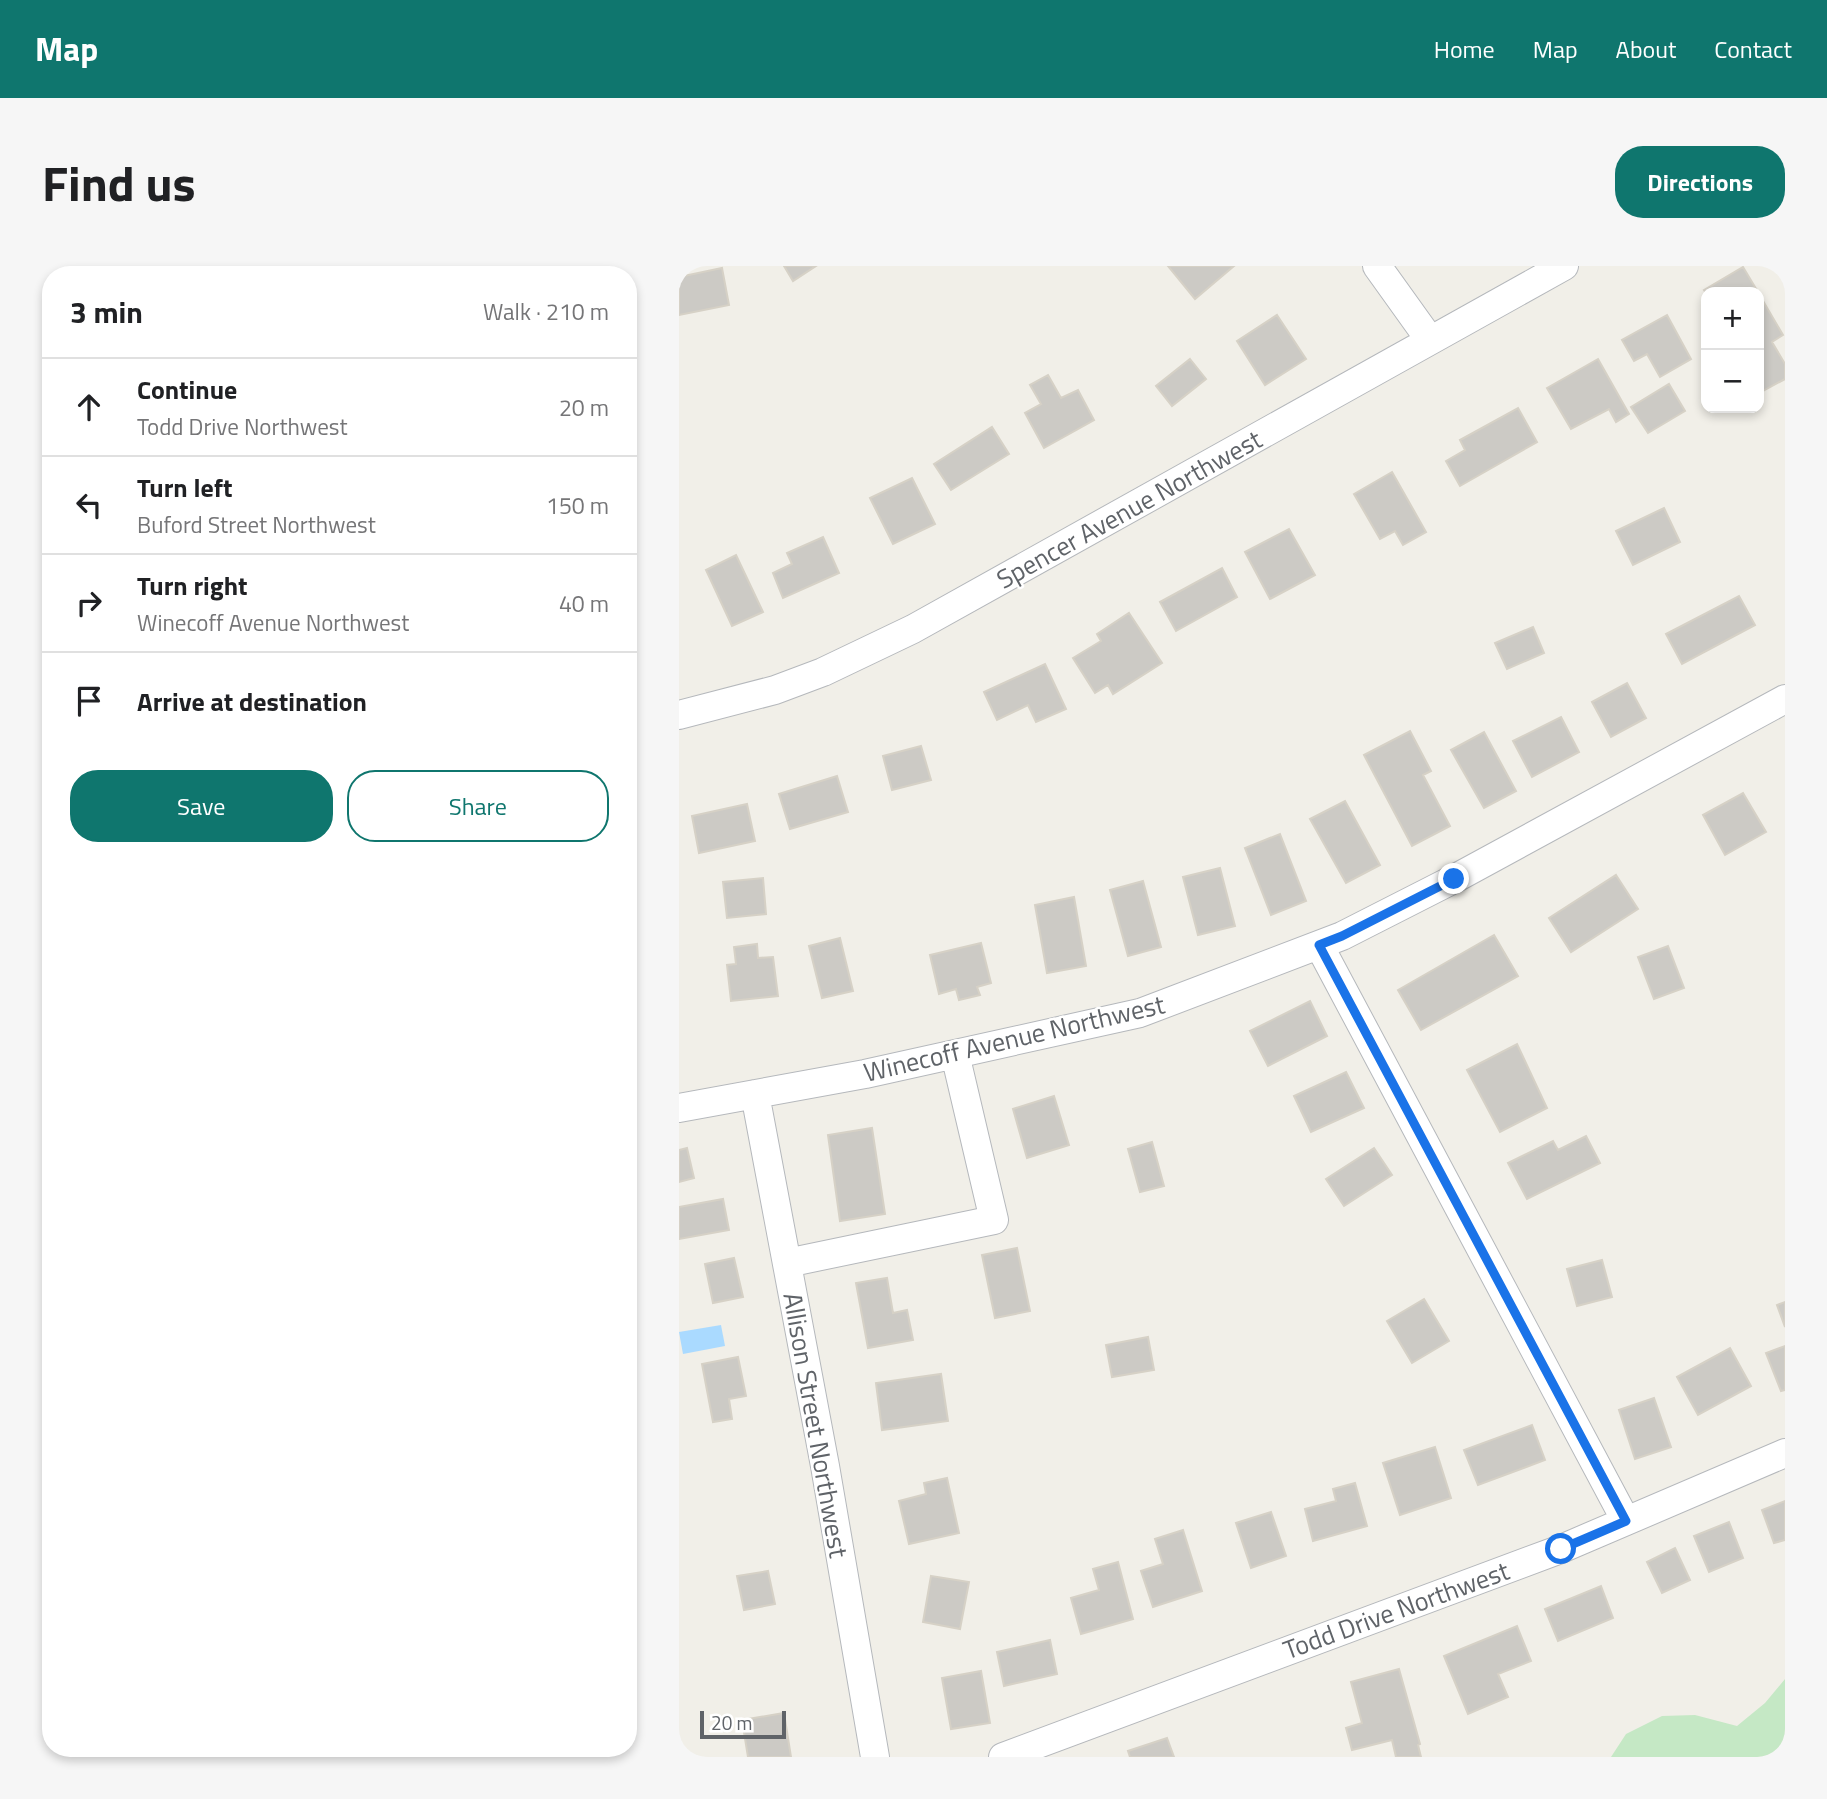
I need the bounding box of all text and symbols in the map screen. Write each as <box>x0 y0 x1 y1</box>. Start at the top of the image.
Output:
text: Map <box>35 24 98 74</box>
text: Home <box>1434 31 1495 67</box>
text: Map <box>1533 31 1578 67</box>
text: About <box>1616 31 1676 67</box>
text: Contact <box>1714 31 1792 67</box>
text: Find us <box>42 145 196 220</box>
button: Directions <box>1615 146 1785 218</box>
map controls <box>1701 287 1764 413</box>
button: + <box>1701 287 1764 350</box>
text: 3 min <box>70 289 143 335</box>
text: Walk · 210 m <box>483 294 609 329</box>
button: − <box>1701 350 1764 413</box>
text: Continue <box>137 370 237 409</box>
icon: ahead <box>70 388 108 426</box>
text: 20 m <box>559 390 609 425</box>
text: Todd Drive Northwest <box>137 409 348 444</box>
street label: Spencer Avenue Northwest <box>989 420 1269 598</box>
text: Turn left <box>137 468 232 507</box>
icon: left <box>70 486 108 524</box>
text: 150 m <box>546 488 609 523</box>
text: Buford Street Northwest <box>137 507 376 542</box>
text: Turn right <box>137 566 248 605</box>
icon: right <box>70 584 108 622</box>
text: 40 m <box>559 586 609 621</box>
text: Winecoff Avenue Northwest <box>137 605 409 640</box>
icon: arrive <box>70 682 108 720</box>
text: Arrive at destination <box>137 682 367 721</box>
button: Save <box>70 770 333 842</box>
button: Share <box>347 770 609 842</box>
route end <box>1438 863 1469 894</box>
street label: Winecoff Avenue Northwest <box>860 984 1168 1092</box>
street label: Allison Street Northwest <box>773 1289 859 1561</box>
route start <box>1545 1533 1576 1564</box>
street label: Todd Drive Northwest <box>1277 1551 1515 1669</box>
scale bar <box>700 1708 786 1740</box>
text: 20 m <box>711 1708 752 1737</box>

